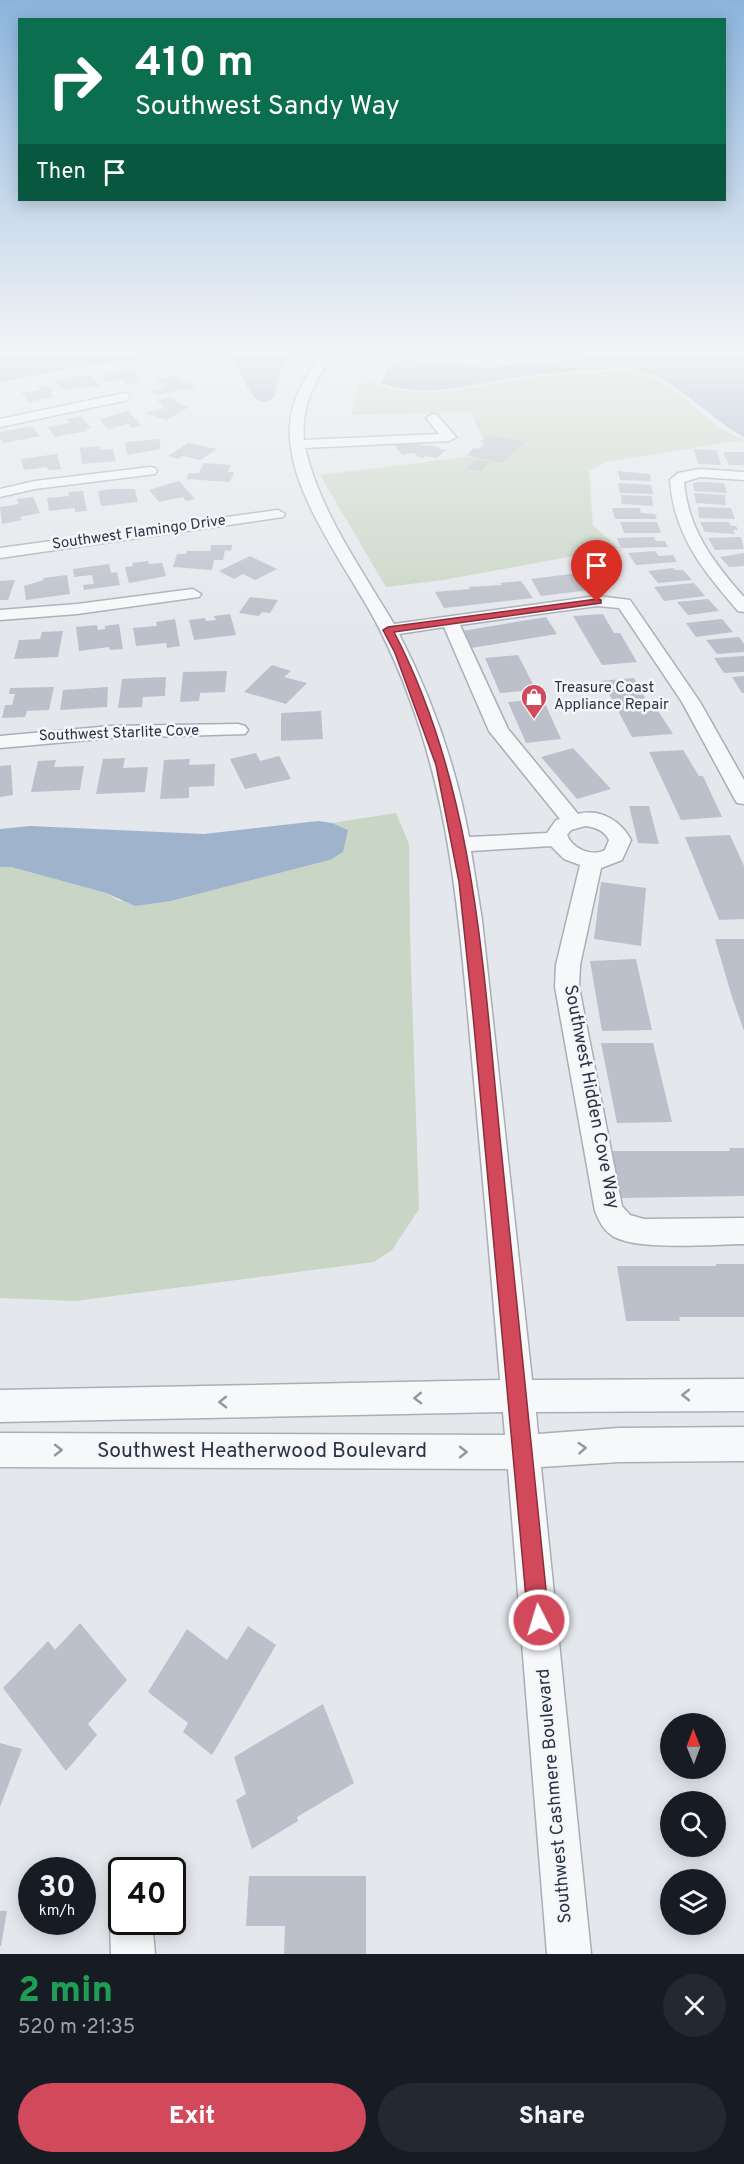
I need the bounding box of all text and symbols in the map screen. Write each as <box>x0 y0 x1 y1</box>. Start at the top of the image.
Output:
text: 410 m <box>135 38 254 91</box>
icon: right <box>36 42 114 120</box>
text: Southwest Sandy Way <box>135 90 400 124</box>
icon: arrive <box>98 156 131 189</box>
text: Then <box>36 159 86 186</box>
street label: Southwest Flamingo Drive <box>51 511 227 555</box>
pin <box>571 540 622 602</box>
icon: arrive <box>580 549 613 582</box>
place label: Treasure Coast Appliance Repair <box>554 679 669 715</box>
shop icon: Treasure Coast Appliance Repair <box>519 682 549 720</box>
street label: Southwest Starlite Cove <box>38 722 200 746</box>
street label: Southwest Hidden Cove Way <box>558 983 624 1211</box>
one-way arrow <box>681 1389 690 1401</box>
one-way arrow <box>413 1392 422 1404</box>
one-way arrow <box>218 1396 227 1408</box>
street label: Southwest Heatherwood Boulevard <box>97 1438 427 1465</box>
one-way arrow <box>577 1442 586 1455</box>
one-way arrow <box>54 1444 63 1456</box>
one-way arrow <box>459 1446 468 1458</box>
position arrow <box>507 1588 571 1652</box>
street label: Southwest Cashmere Boulevard <box>532 1668 578 1924</box>
north arrow <box>660 1713 726 1779</box>
map controls <box>660 1713 726 1935</box>
button: search <box>660 1791 726 1857</box>
speed limit sign: 40 <box>108 1857 186 1935</box>
button: layers <box>660 1869 726 1935</box>
text: 30 <box>38 1870 76 1907</box>
text: km/h <box>39 1902 75 1921</box>
text: 2 min <box>18 1969 113 2015</box>
button: close <box>663 1974 726 2037</box>
text: 520 m · 21:35 <box>18 2015 135 2041</box>
button: Exit <box>18 2083 366 2152</box>
button: Share <box>378 2083 726 2152</box>

